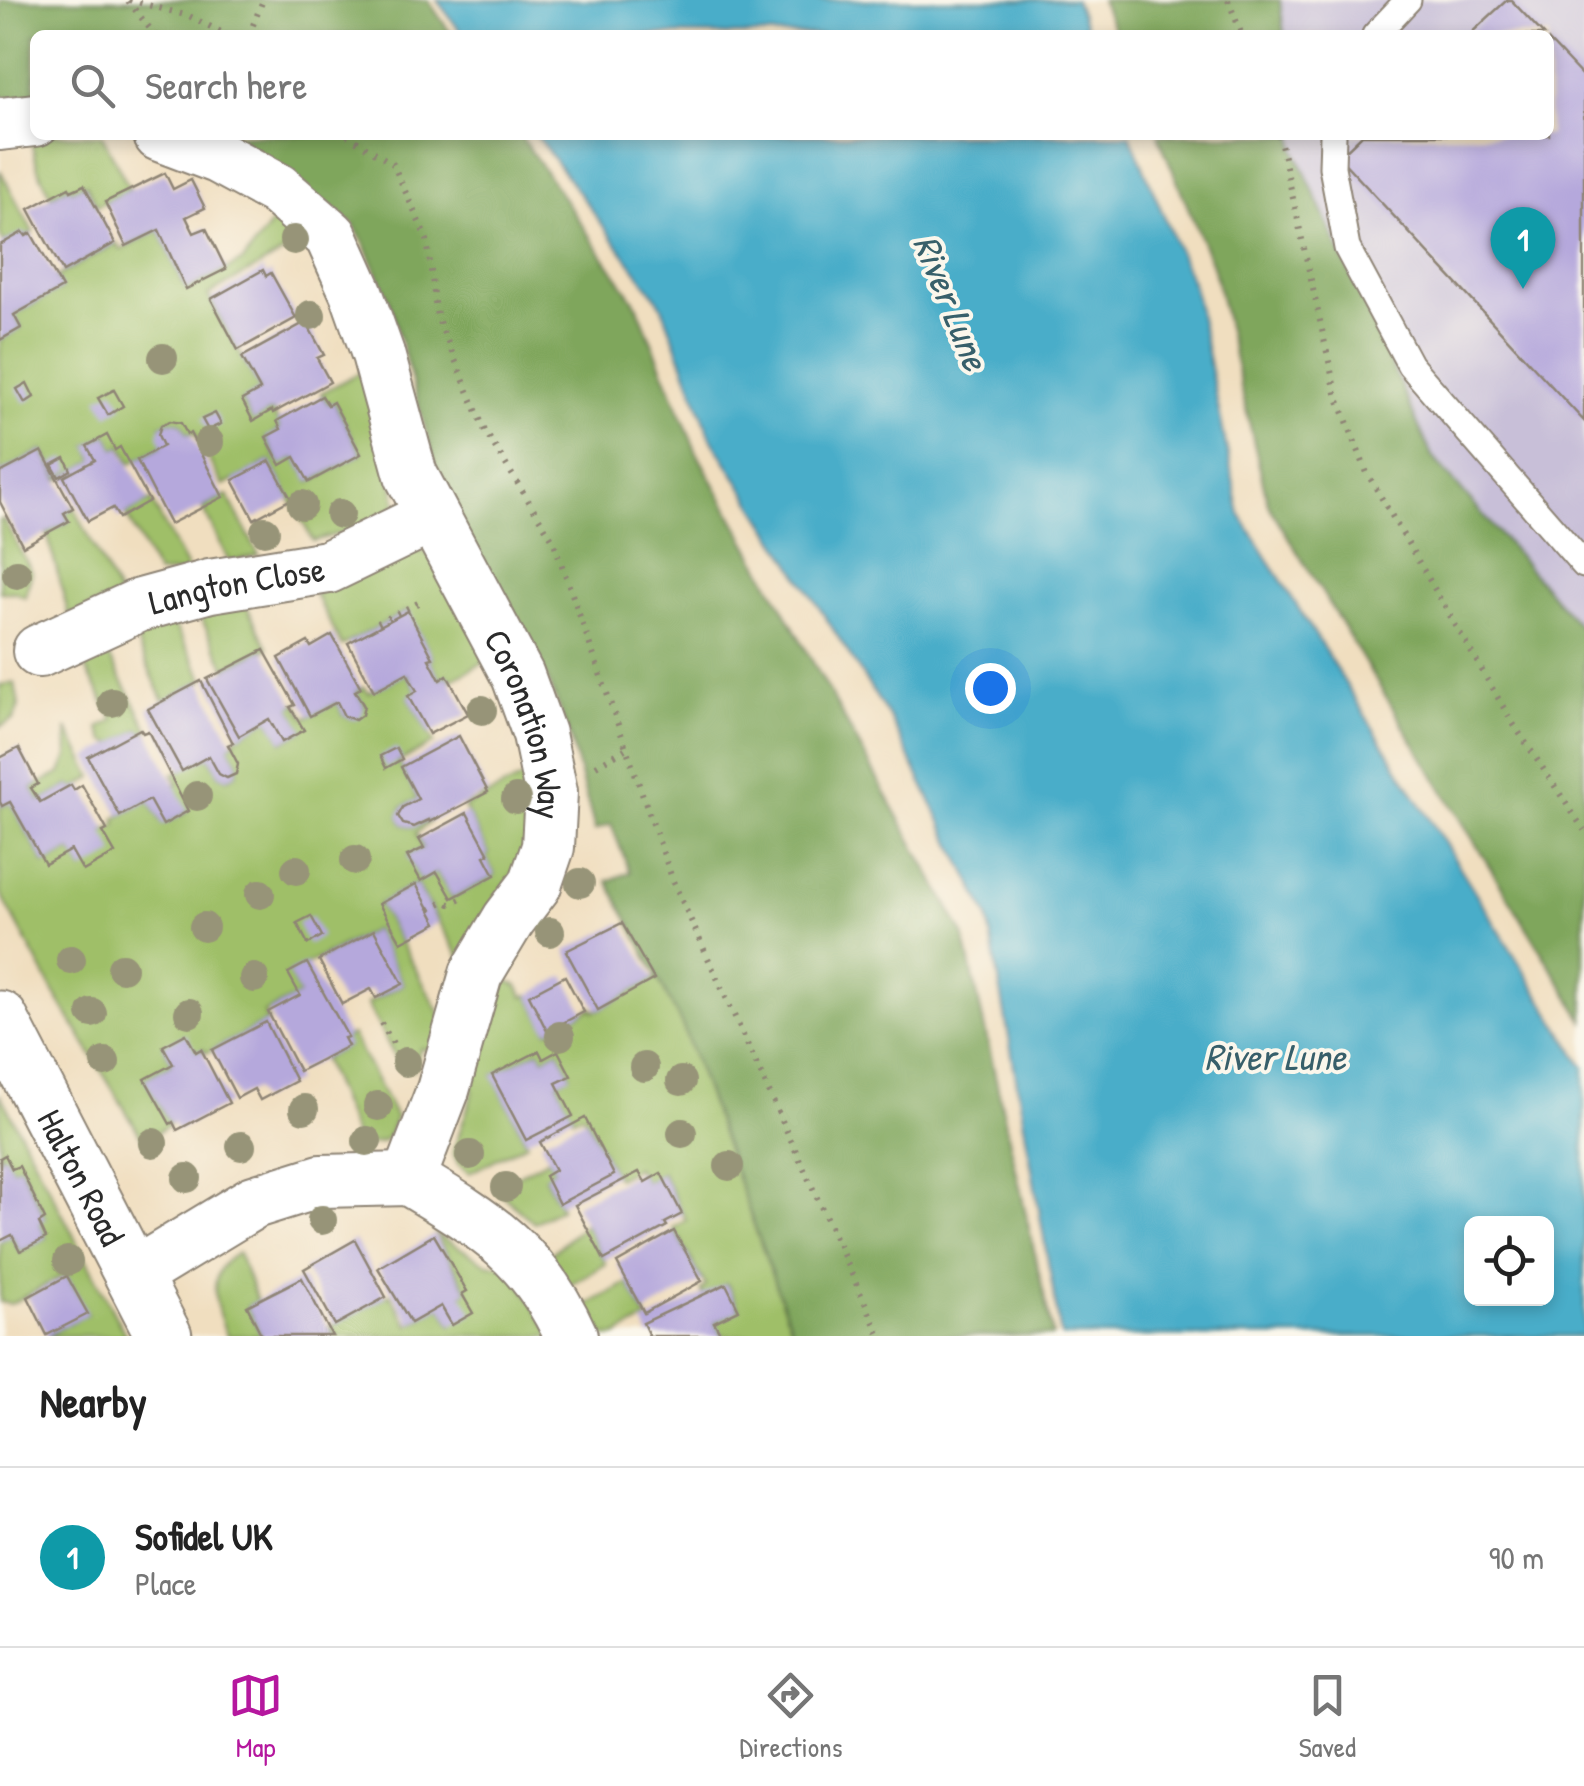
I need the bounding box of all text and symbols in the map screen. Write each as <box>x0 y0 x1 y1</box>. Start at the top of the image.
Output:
search box <box>30 30 1554 140</box>
icon: search <box>65 58 120 113</box>
text: Search here <box>145 59 307 111</box>
pin: 1 <box>1490 206 1556 289</box>
water label: River Lune <box>901 227 1003 379</box>
street label: Langton Close <box>143 544 328 625</box>
street label: Coronation Way <box>474 621 575 821</box>
your location <box>965 663 1016 714</box>
water label: River Lune <box>1204 1030 1347 1082</box>
street label: Halton Road <box>27 1101 136 1253</box>
map controls <box>1464 1216 1554 1306</box>
button: locate <box>1464 1216 1554 1306</box>
text: Nearby <box>40 1373 147 1430</box>
text: Sofidel UK <box>135 1510 273 1562</box>
text: 1 <box>67 1536 78 1579</box>
text: 90 m <box>1489 1536 1544 1579</box>
text: Place <box>135 1562 197 1605</box>
tab: Map <box>228 1668 283 1766</box>
tab: Directions <box>739 1668 842 1766</box>
tab: Saved <box>1299 1668 1356 1766</box>

